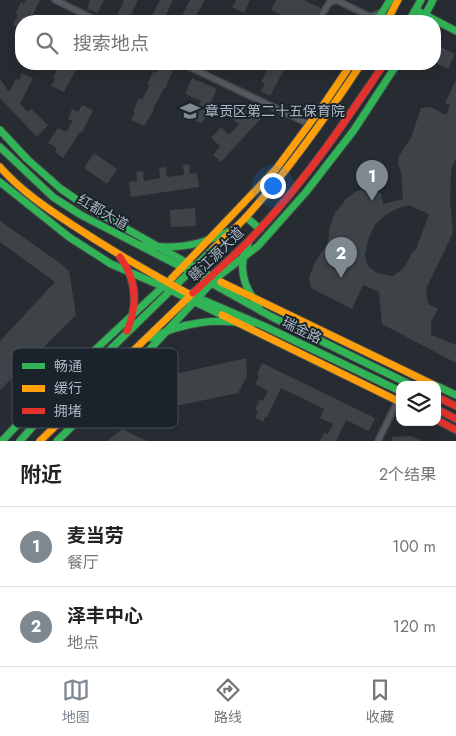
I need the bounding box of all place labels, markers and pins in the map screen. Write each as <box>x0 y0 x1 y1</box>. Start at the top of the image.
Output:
school or university icon: 章贡区第二十五保育院 <box>179 100 201 122</box>
place label: 章贡区第二十五保育院 <box>205 101 345 121</box>
pin: 1 <box>356 160 388 201</box>
pin: 2 <box>325 237 357 278</box>

